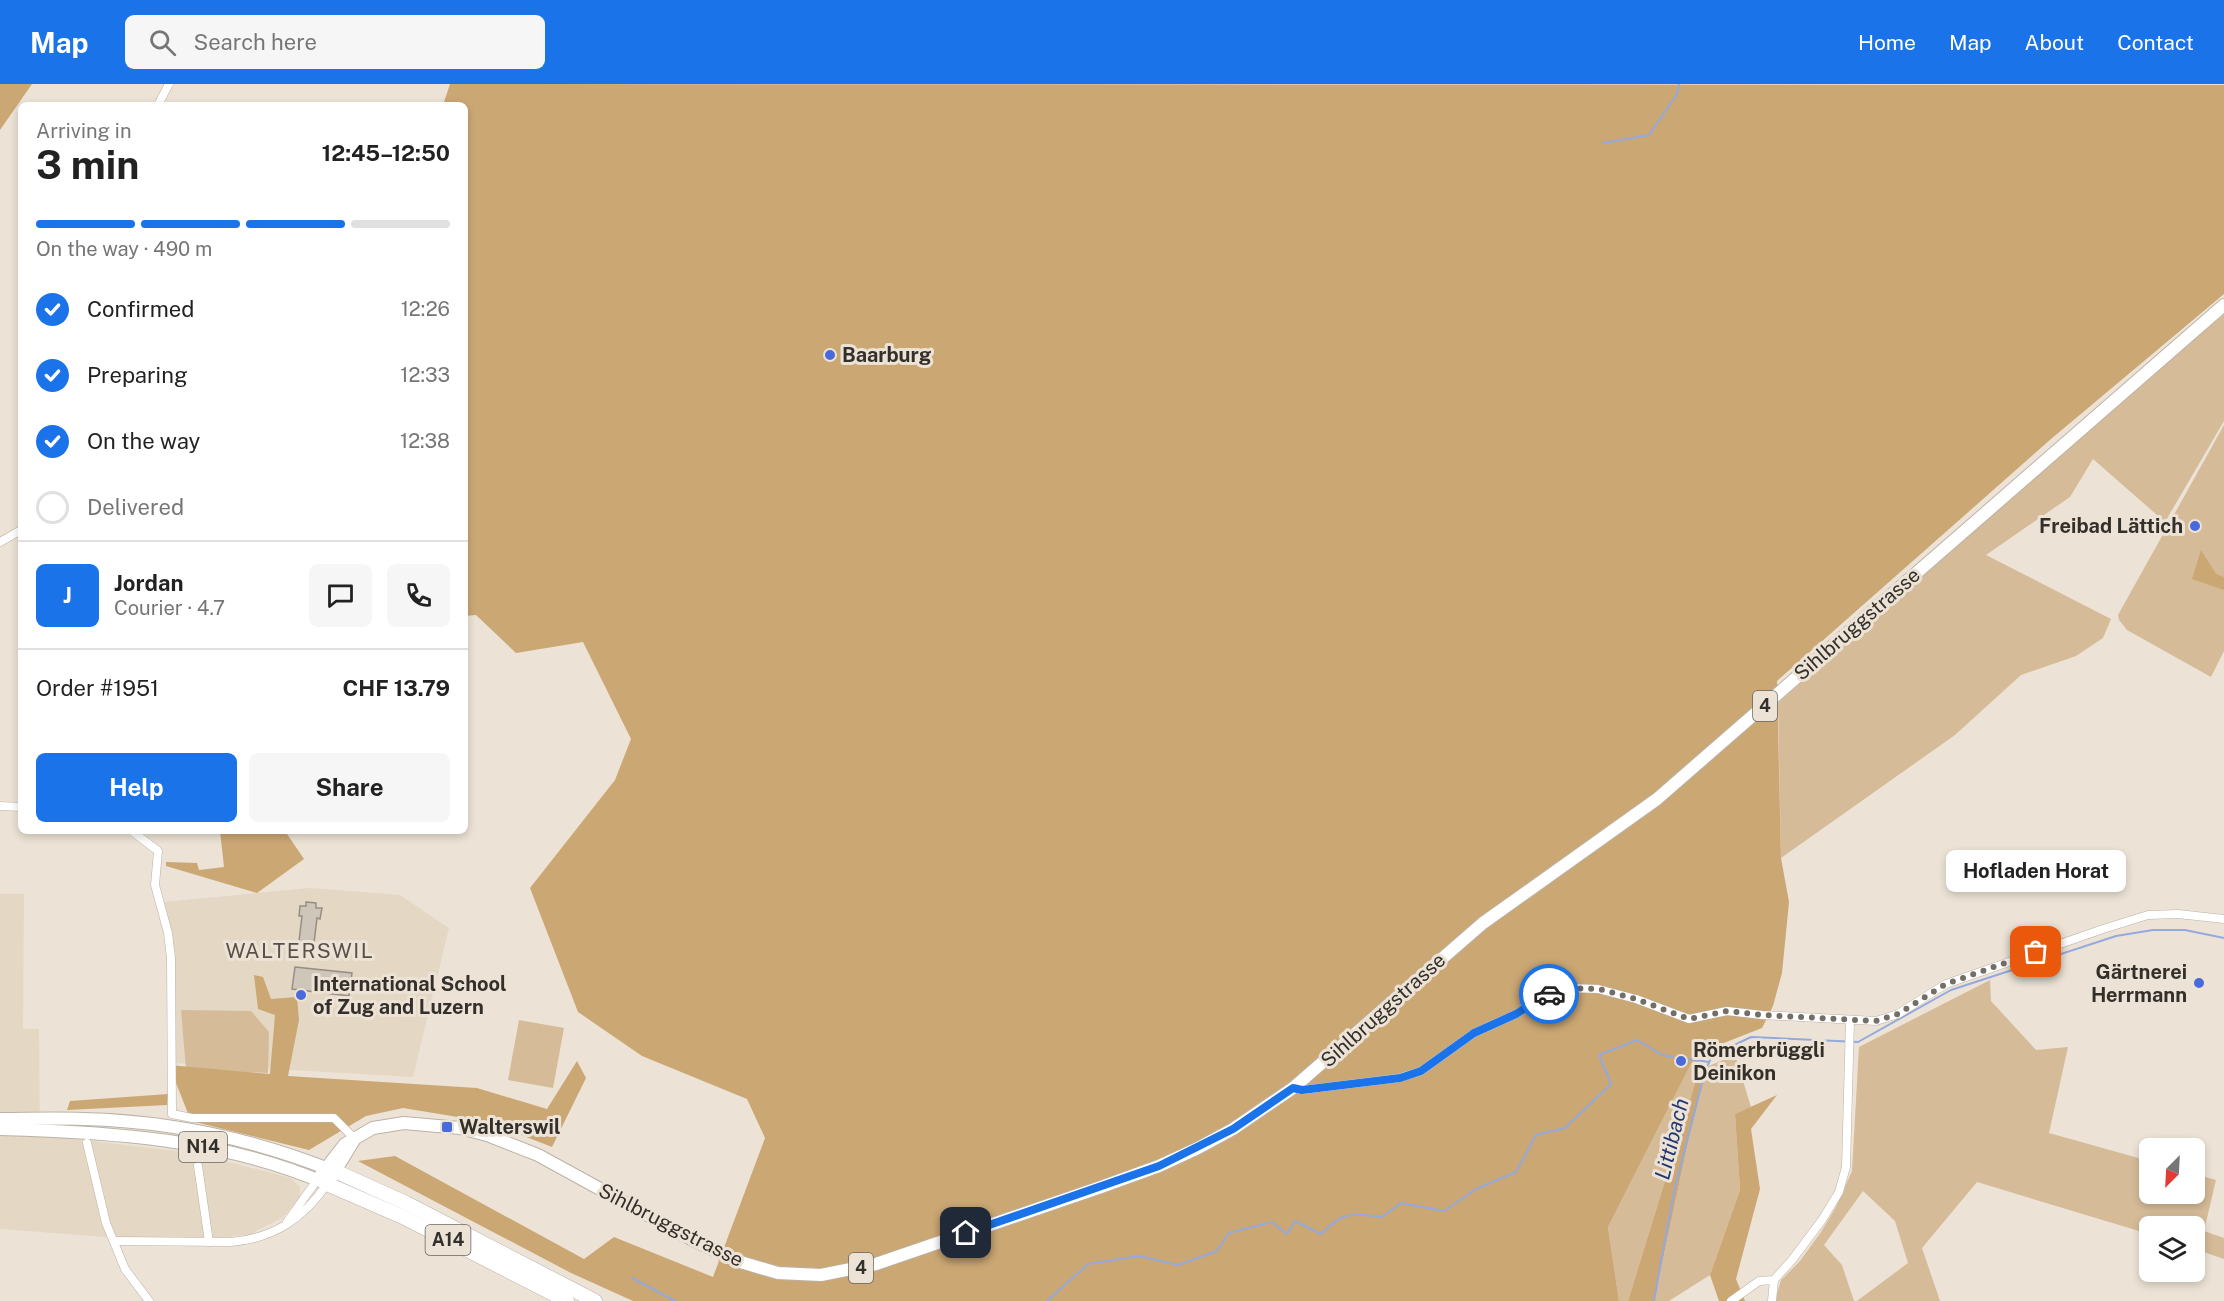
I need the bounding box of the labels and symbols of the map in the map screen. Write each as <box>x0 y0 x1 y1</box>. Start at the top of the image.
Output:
place label: Baarburg <box>842 343 932 367</box>
marker: Baarburg <box>823 348 837 362</box>
place label: Freibad Lättich <box>2039 514 2183 538</box>
marker: Freibad Lättich <box>2188 519 2202 533</box>
street label: Sihlbruggstrasse <box>1789 563 1925 685</box>
road number: 4 <box>1753 691 1777 721</box>
callout: Hofladen Horat <box>1946 850 2126 892</box>
pin <box>2010 926 2061 977</box>
district label: WALTERSWIL <box>226 938 374 963</box>
street label: Sihlbruggstrasse <box>1316 948 1450 1072</box>
place label: Gärtnerei Herrmann <box>2091 960 2187 1007</box>
courier <box>1519 964 1579 1024</box>
place label: International School of Zug and Luzern <box>313 972 507 1019</box>
marker: Gärtnerei Herrmann <box>2192 976 2206 990</box>
marker: International School of Zug and Luzern <box>294 988 308 1002</box>
place label: Römerbrüggli Deinikon <box>1693 1038 1825 1085</box>
marker: Römerbrüggli Deinikon <box>1674 1054 1688 1068</box>
water label: Littibach <box>1649 1096 1694 1182</box>
place label: Walterswil <box>459 1115 560 1139</box>
marker: Walterswil <box>440 1120 454 1134</box>
road number: N14 <box>179 1132 227 1162</box>
north arrow <box>2139 1138 2205 1204</box>
street label: Sihlbruggstrasse <box>595 1178 747 1272</box>
pin <box>940 1207 991 1258</box>
road number: A14 <box>426 1225 470 1255</box>
road number: 4 <box>849 1253 873 1283</box>

